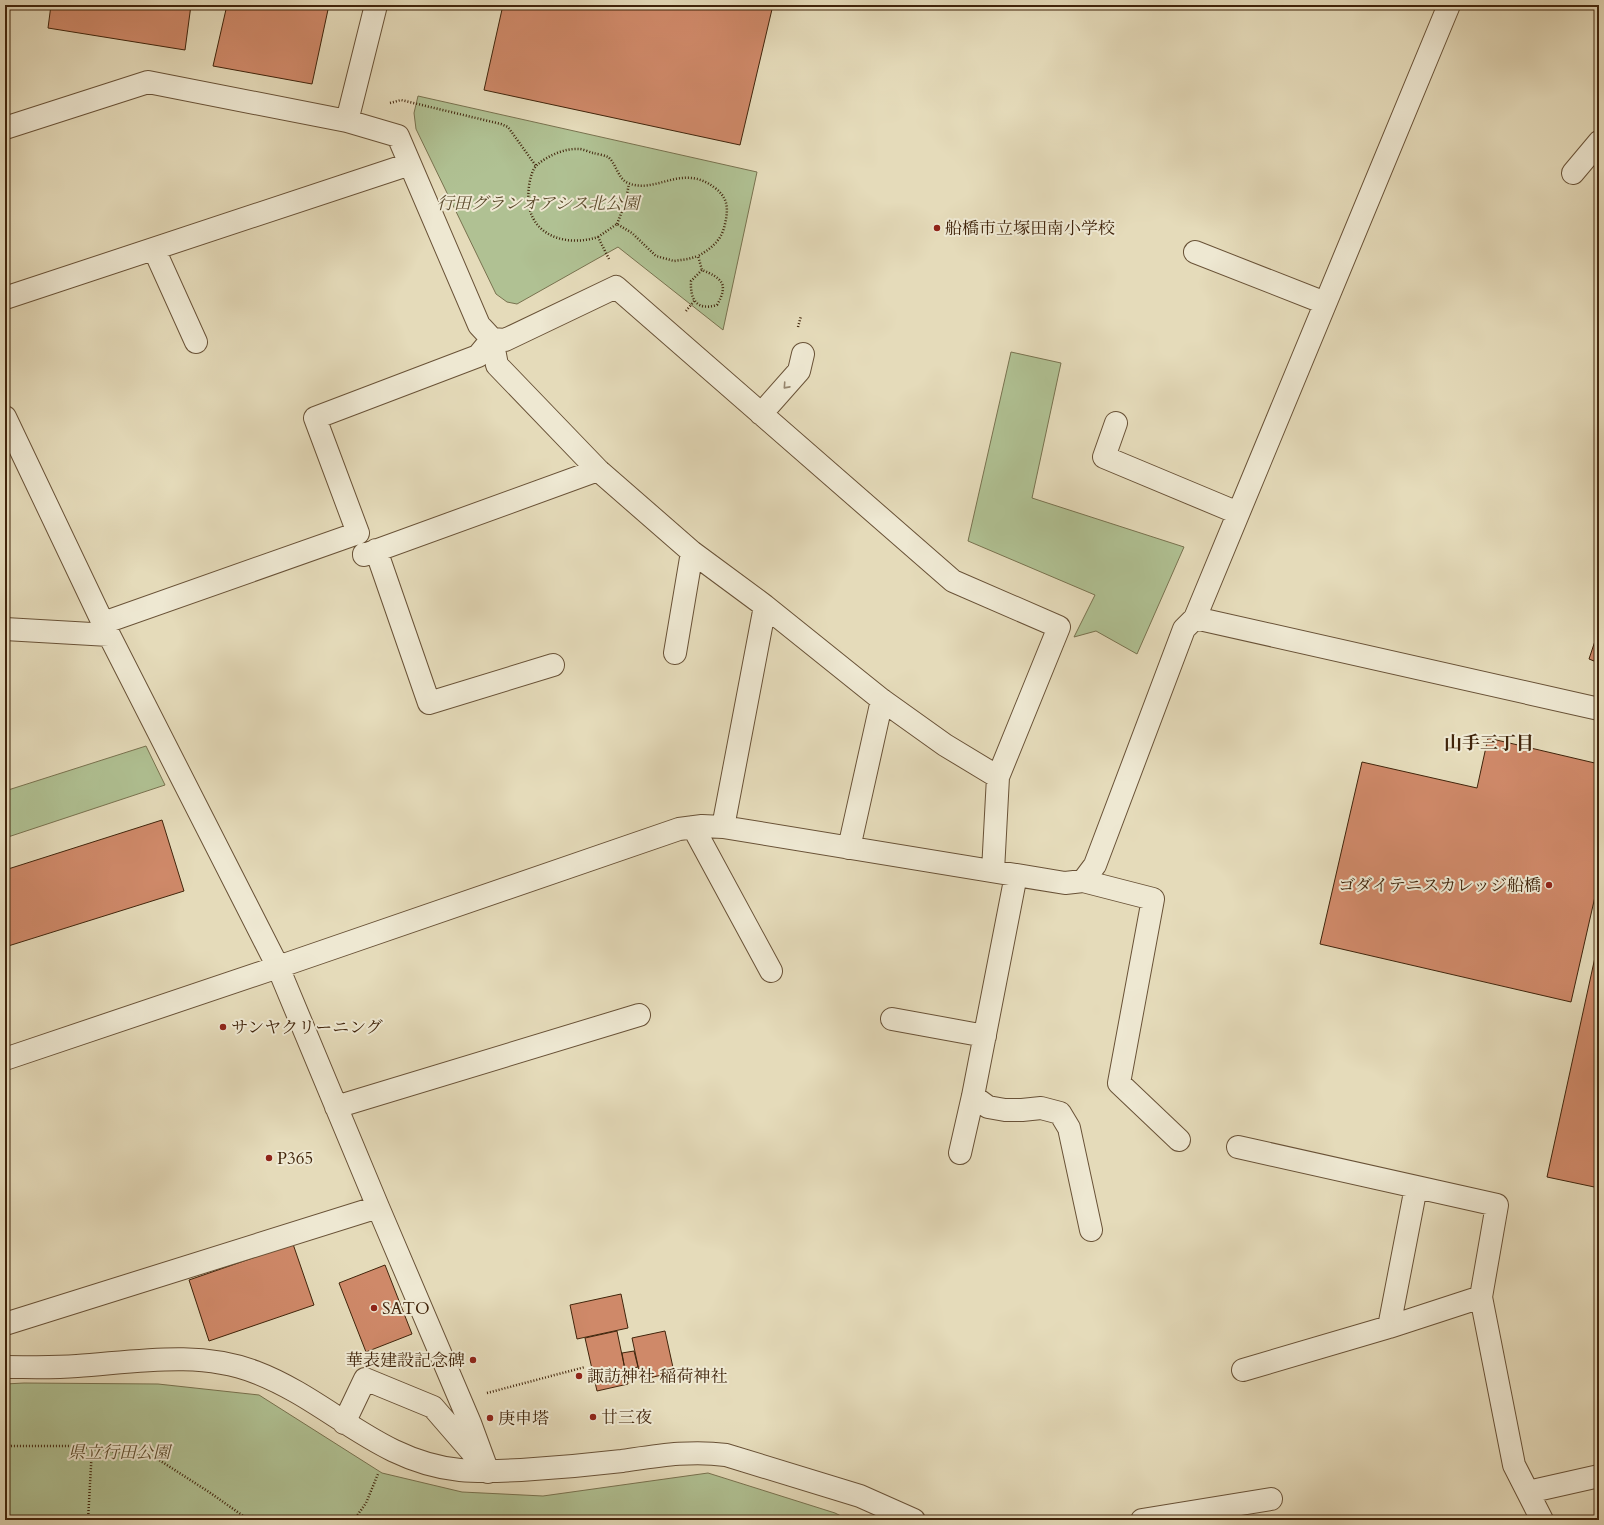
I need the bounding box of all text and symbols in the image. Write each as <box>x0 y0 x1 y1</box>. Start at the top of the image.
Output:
park label: 行田グランオアシス北公園 <box>437 192 642 215</box>
place label: 船橋市立塚田南小学校 <box>945 217 1115 240</box>
marker: 船橋市立塚田南小学校 <box>932 223 942 233</box>
one-way arrow <box>783 381 791 389</box>
district label: 山手三丁目 <box>1444 731 1534 756</box>
place label: ゴダイテニスカレッジ船橋 <box>1338 874 1541 897</box>
marker: ゴダイテニスカレッジ船橋 <box>1544 880 1554 890</box>
place label: サンヤクリーニング <box>231 1016 383 1039</box>
marker: サンヤクリーニング <box>218 1022 228 1032</box>
place label: P365 <box>277 1147 313 1170</box>
marker: P365 <box>264 1153 274 1163</box>
place label: SATO <box>382 1297 430 1320</box>
marker: SATO <box>369 1303 379 1313</box>
place label: 華表建設記念碑 <box>346 1349 465 1372</box>
marker: 華表建設記念碑 <box>468 1355 478 1365</box>
place label: 諏訪神社 稲荷神社 <box>587 1365 728 1388</box>
marker: 諏訪神社 稲荷神社 <box>574 1371 584 1381</box>
place label: 廿三夜 <box>601 1406 652 1429</box>
place label: 庚申塔 <box>498 1407 549 1430</box>
marker: 廿三夜 <box>588 1412 598 1422</box>
marker: 庚申塔 <box>485 1413 495 1423</box>
park label: 県立行田公園 <box>68 1441 173 1464</box>

